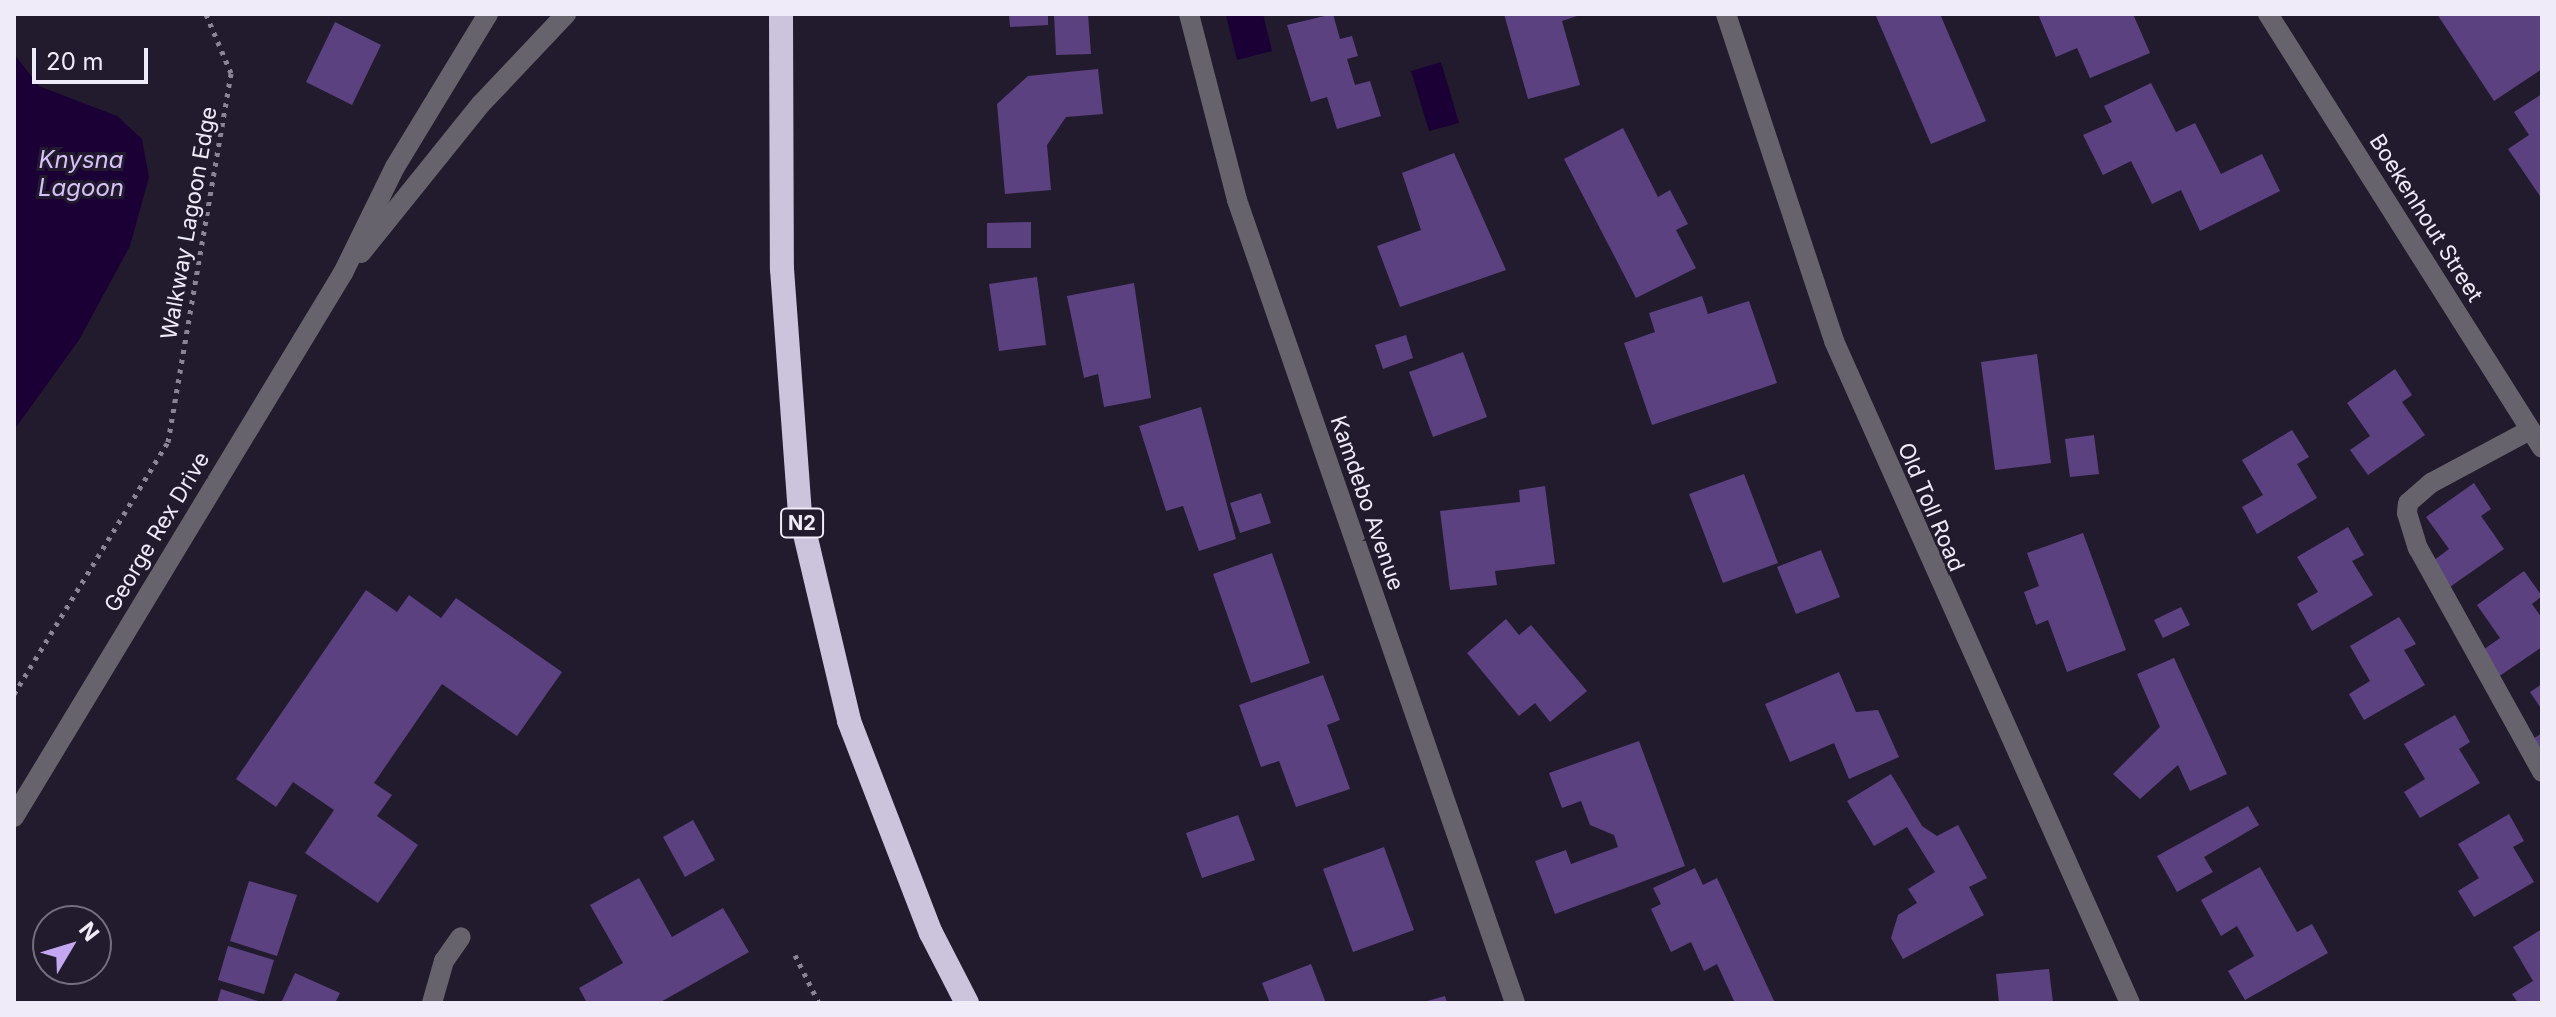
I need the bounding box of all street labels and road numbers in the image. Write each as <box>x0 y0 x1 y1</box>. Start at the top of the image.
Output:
street label: Walkway Lagoon Edge <box>156 105 222 341</box>
street label: Boekenhout Street <box>2364 129 2488 307</box>
street label: Kamdebo Avenue <box>1325 412 1409 594</box>
street label: Old Toll Road <box>1892 439 1970 575</box>
street label: George Rex Drive <box>99 447 215 617</box>
road number: N2 <box>780 507 824 539</box>

